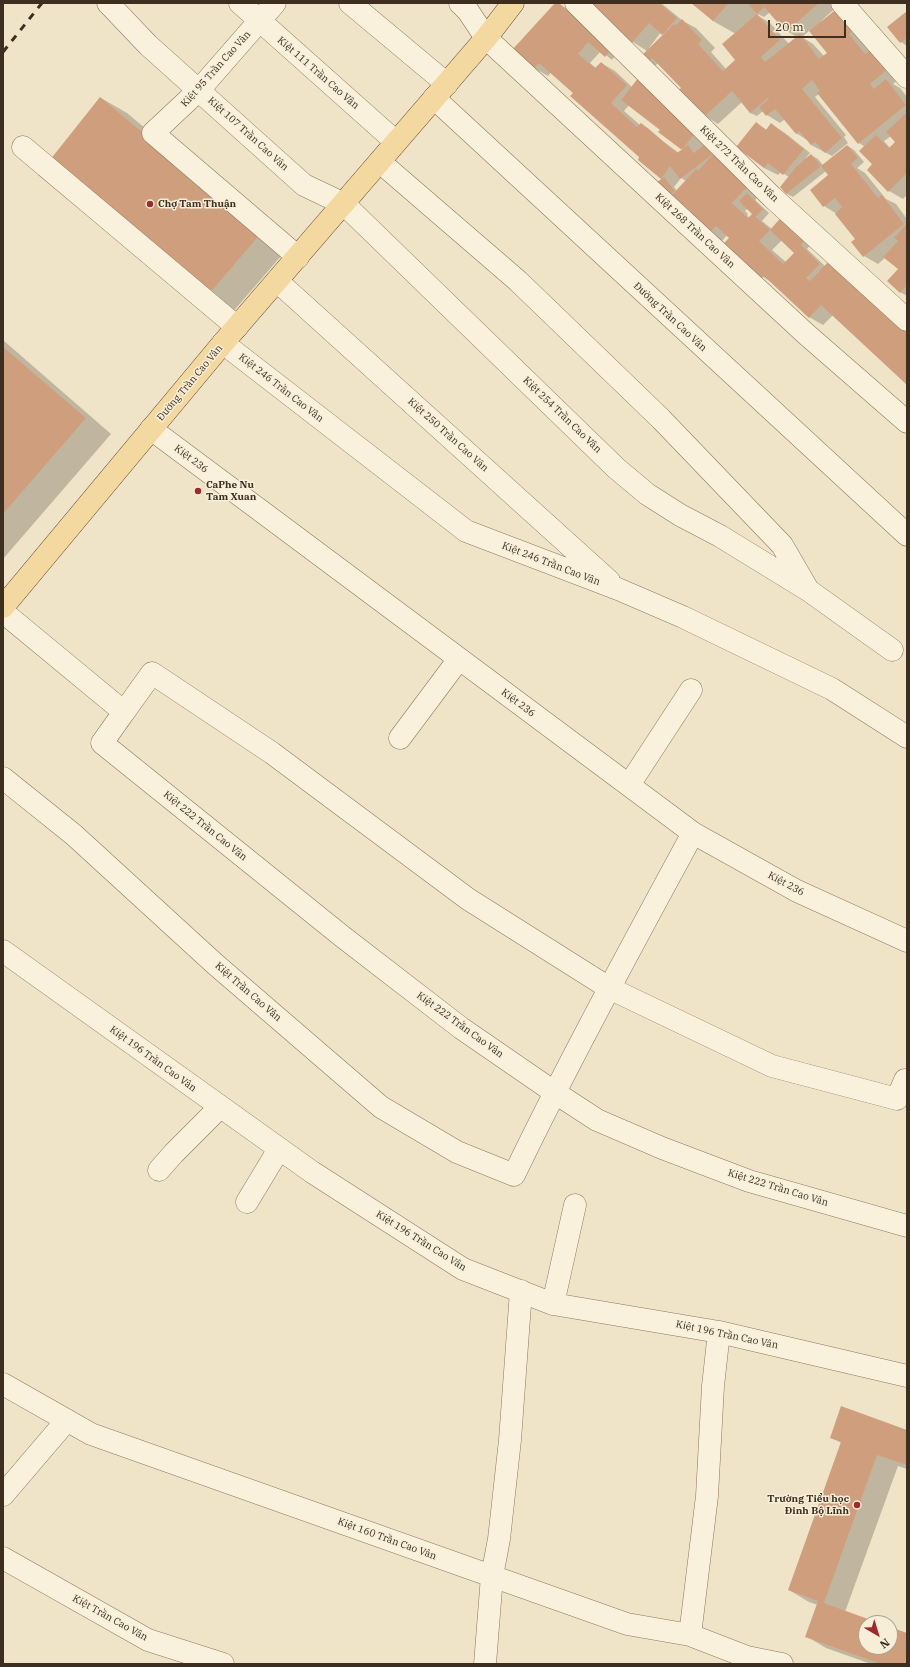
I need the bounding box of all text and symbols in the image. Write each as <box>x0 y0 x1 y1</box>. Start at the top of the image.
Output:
scale bar <box>770 12 848 38</box>
text: 20 m <box>775 19 804 34</box>
street label: Kiệt 95 Trần Cao Vân <box>179 28 253 110</box>
street label: Kiệt 111 Trần Cao Vân <box>275 34 361 112</box>
street label: Kiệt 107 Trần Cao Vân <box>205 95 291 173</box>
street label: Kiệt 272 Trần Cao Vân <box>697 123 781 205</box>
street label: Kiệt 268 Trần Cao Vân <box>653 191 737 271</box>
place label: Chợ Tam Thuận <box>158 198 236 210</box>
marker: Chợ Tam Thuận <box>145 199 155 209</box>
street label: Đường Trần Cao Vân <box>631 280 709 354</box>
street label: Đường Trần Cao Vân <box>155 343 225 423</box>
street label: Kiệt 246 Trần Cao Vân <box>236 351 326 425</box>
street label: Kiệt 254 Trần Cao Vân <box>520 374 604 456</box>
street label: Kiệt 250 Trần Cao Vân <box>405 396 491 474</box>
street label: Kiệt 236 <box>172 442 210 476</box>
place label: CaPhe Nu Tam Xuan <box>206 479 256 502</box>
marker: CaPhe Nu Tam Xuan <box>193 486 203 496</box>
street label: Kiệt 246 Trần Cao Vân <box>500 540 602 588</box>
street label: Kiệt 236 <box>499 686 537 720</box>
street label: Kiệt 222 Trần Cao Vân <box>161 788 249 864</box>
street label: Kiệt 236 <box>766 869 806 899</box>
street label: Kiệt Trần Cao Vân <box>212 960 284 1024</box>
street label: Kiệt 222 Trần Cao Vân <box>414 989 506 1061</box>
street label: Kiệt 196 Trần Cao Vân <box>107 1023 199 1095</box>
street label: Kiệt 222 Trần Cao Vân <box>726 1167 830 1209</box>
street label: Kiệt 196 Trần Cao Vân <box>374 1208 468 1274</box>
street label: Kiệt 196 Trần Cao Vân <box>675 1318 779 1352</box>
place label: Trường Tiểu học Đinh Bộ Lĩnh <box>767 1493 849 1516</box>
marker: Trường Tiểu học Đinh Bộ Lĩnh <box>852 1500 862 1510</box>
street label: Kiệt 160 Trần Cao Vân <box>336 1516 438 1562</box>
street label: Kiệt Trần Cao Vân <box>70 1592 150 1644</box>
north arrow <box>858 1615 898 1655</box>
text: N <box>877 1635 893 1652</box>

